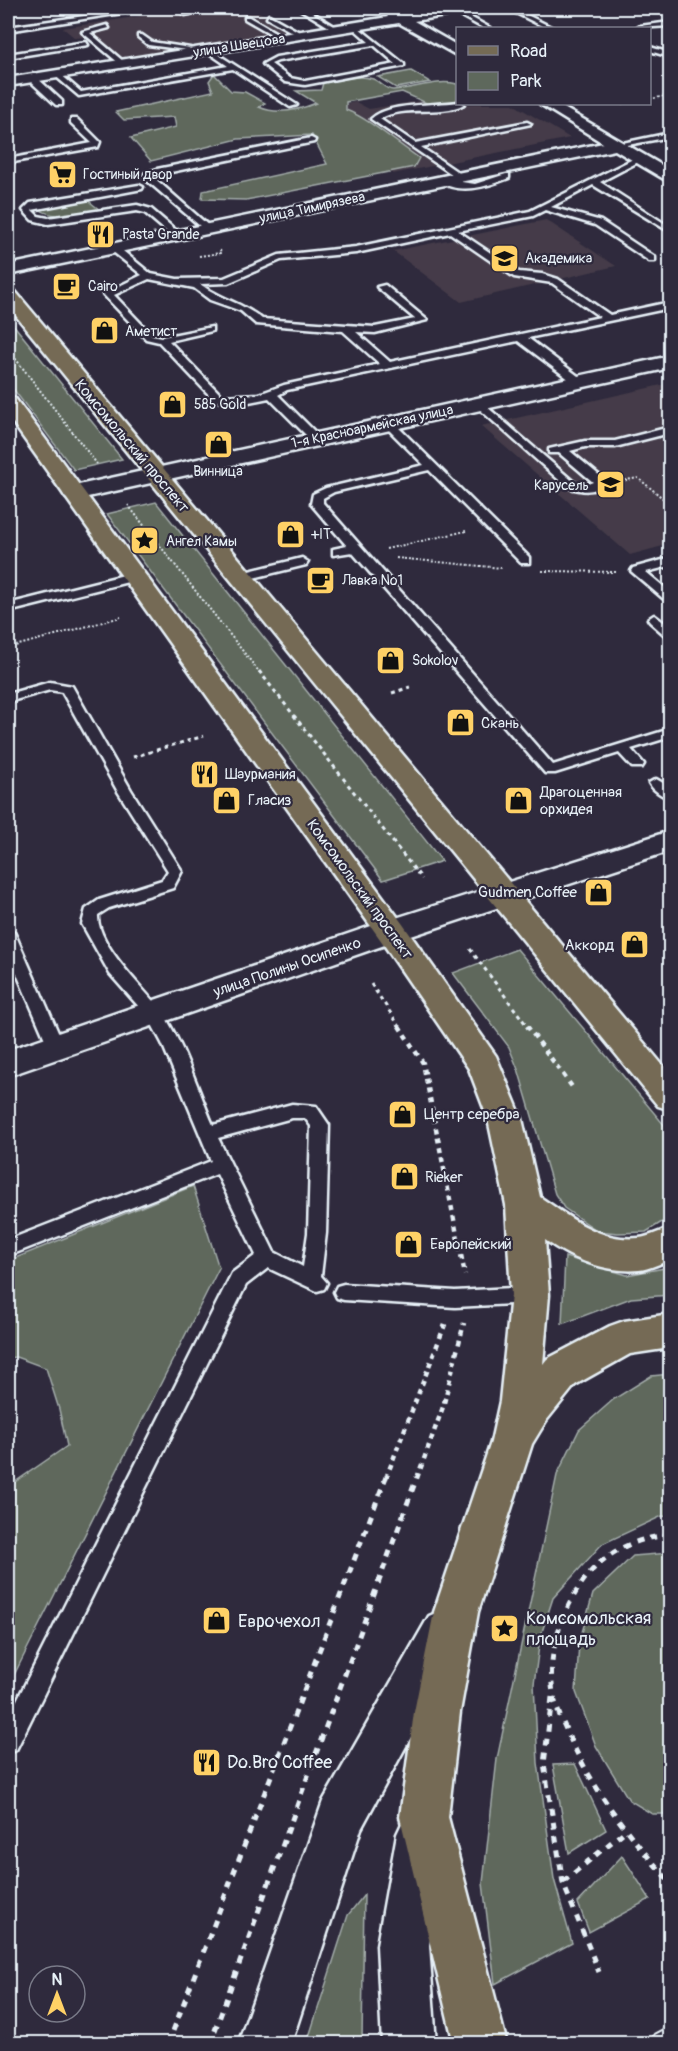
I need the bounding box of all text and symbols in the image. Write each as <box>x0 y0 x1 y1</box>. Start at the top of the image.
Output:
legend <box>456 27 651 105</box>
street label: улица Швецова <box>191 30 286 61</box>
text: Road <box>510 40 547 63</box>
text: Park <box>510 70 542 93</box>
supermarket icon: Гостиный двор <box>46 158 78 190</box>
place label: Гостиный двор <box>83 166 173 183</box>
street label: улица Тимирязева <box>257 188 366 227</box>
restaurant icon: Pasta Grande <box>85 218 117 250</box>
place label: Pasta Grande <box>122 226 199 243</box>
school or university icon: Академика <box>488 242 520 274</box>
place label: Академика <box>525 250 592 267</box>
cafe icon: Cairo <box>51 270 83 302</box>
place label: Cairo <box>88 278 118 295</box>
shop icon: Аметист <box>88 315 120 347</box>
place label: Аметист <box>125 323 177 340</box>
street label: Комсомольский проспект <box>70 376 193 517</box>
shop icon: 585 Gold <box>157 388 189 420</box>
place label: 585 Gold <box>194 396 246 413</box>
street label: 1-я Красноармейская улица <box>290 401 455 452</box>
shop icon: Винница <box>202 428 234 460</box>
place label: Винница <box>193 463 243 480</box>
school or university icon: Карусель <box>594 469 626 501</box>
place label: Карусель <box>534 477 589 494</box>
shop icon: +IT <box>274 518 306 550</box>
place icon: Ангел Камы <box>129 525 161 557</box>
place label: +IT <box>310 526 331 543</box>
place label: Ангел Камы <box>166 533 237 550</box>
cafe icon: Лавка №1 <box>305 564 337 596</box>
place label: Лавка №1 <box>341 572 403 589</box>
shop icon: Sokolov <box>375 644 407 676</box>
place label: Sokolov <box>412 652 458 669</box>
shop icon: Скань <box>444 707 476 739</box>
place label: Скань <box>481 714 519 733</box>
restaurant icon: Шаурмания <box>188 758 220 790</box>
place label: Шаурмания <box>225 765 296 784</box>
place label: Драгоценная орхидея <box>539 783 622 819</box>
shop icon: Гласиз <box>211 784 243 816</box>
shop icon: Драгоценная орхидея <box>503 785 535 817</box>
place label: Гласиз <box>248 791 292 810</box>
street label: Комсомольский проспект <box>302 816 417 963</box>
shop icon: Gudmen Coffee <box>582 876 614 908</box>
place label: Gudmen Coffee <box>478 883 578 902</box>
shop icon: Аккорд <box>619 929 651 961</box>
street label: улица Полины Осипенко <box>210 933 363 1002</box>
place label: Аккорд <box>565 936 614 955</box>
shop icon: Центр серебра <box>387 1098 419 1130</box>
place label: Центр серебра <box>424 1105 520 1124</box>
shop icon: Rieker <box>388 1161 420 1193</box>
place label: Rieker <box>425 1168 463 1187</box>
shop icon: Европейский <box>393 1228 425 1260</box>
place label: Европейский <box>430 1235 512 1254</box>
shop icon: Еврочехол <box>201 1605 233 1637</box>
place label: Комсомольская площадь <box>526 1607 651 1651</box>
place label: Еврочехол <box>238 1610 320 1633</box>
place icon: Комсомольская площадь <box>489 1612 521 1644</box>
restaurant icon: Do.Bro Coffee <box>190 1746 222 1778</box>
place label: Do.Bro Coffee <box>227 1751 332 1774</box>
north arrow <box>27 1964 87 2024</box>
text: N <box>52 1970 63 1990</box>

